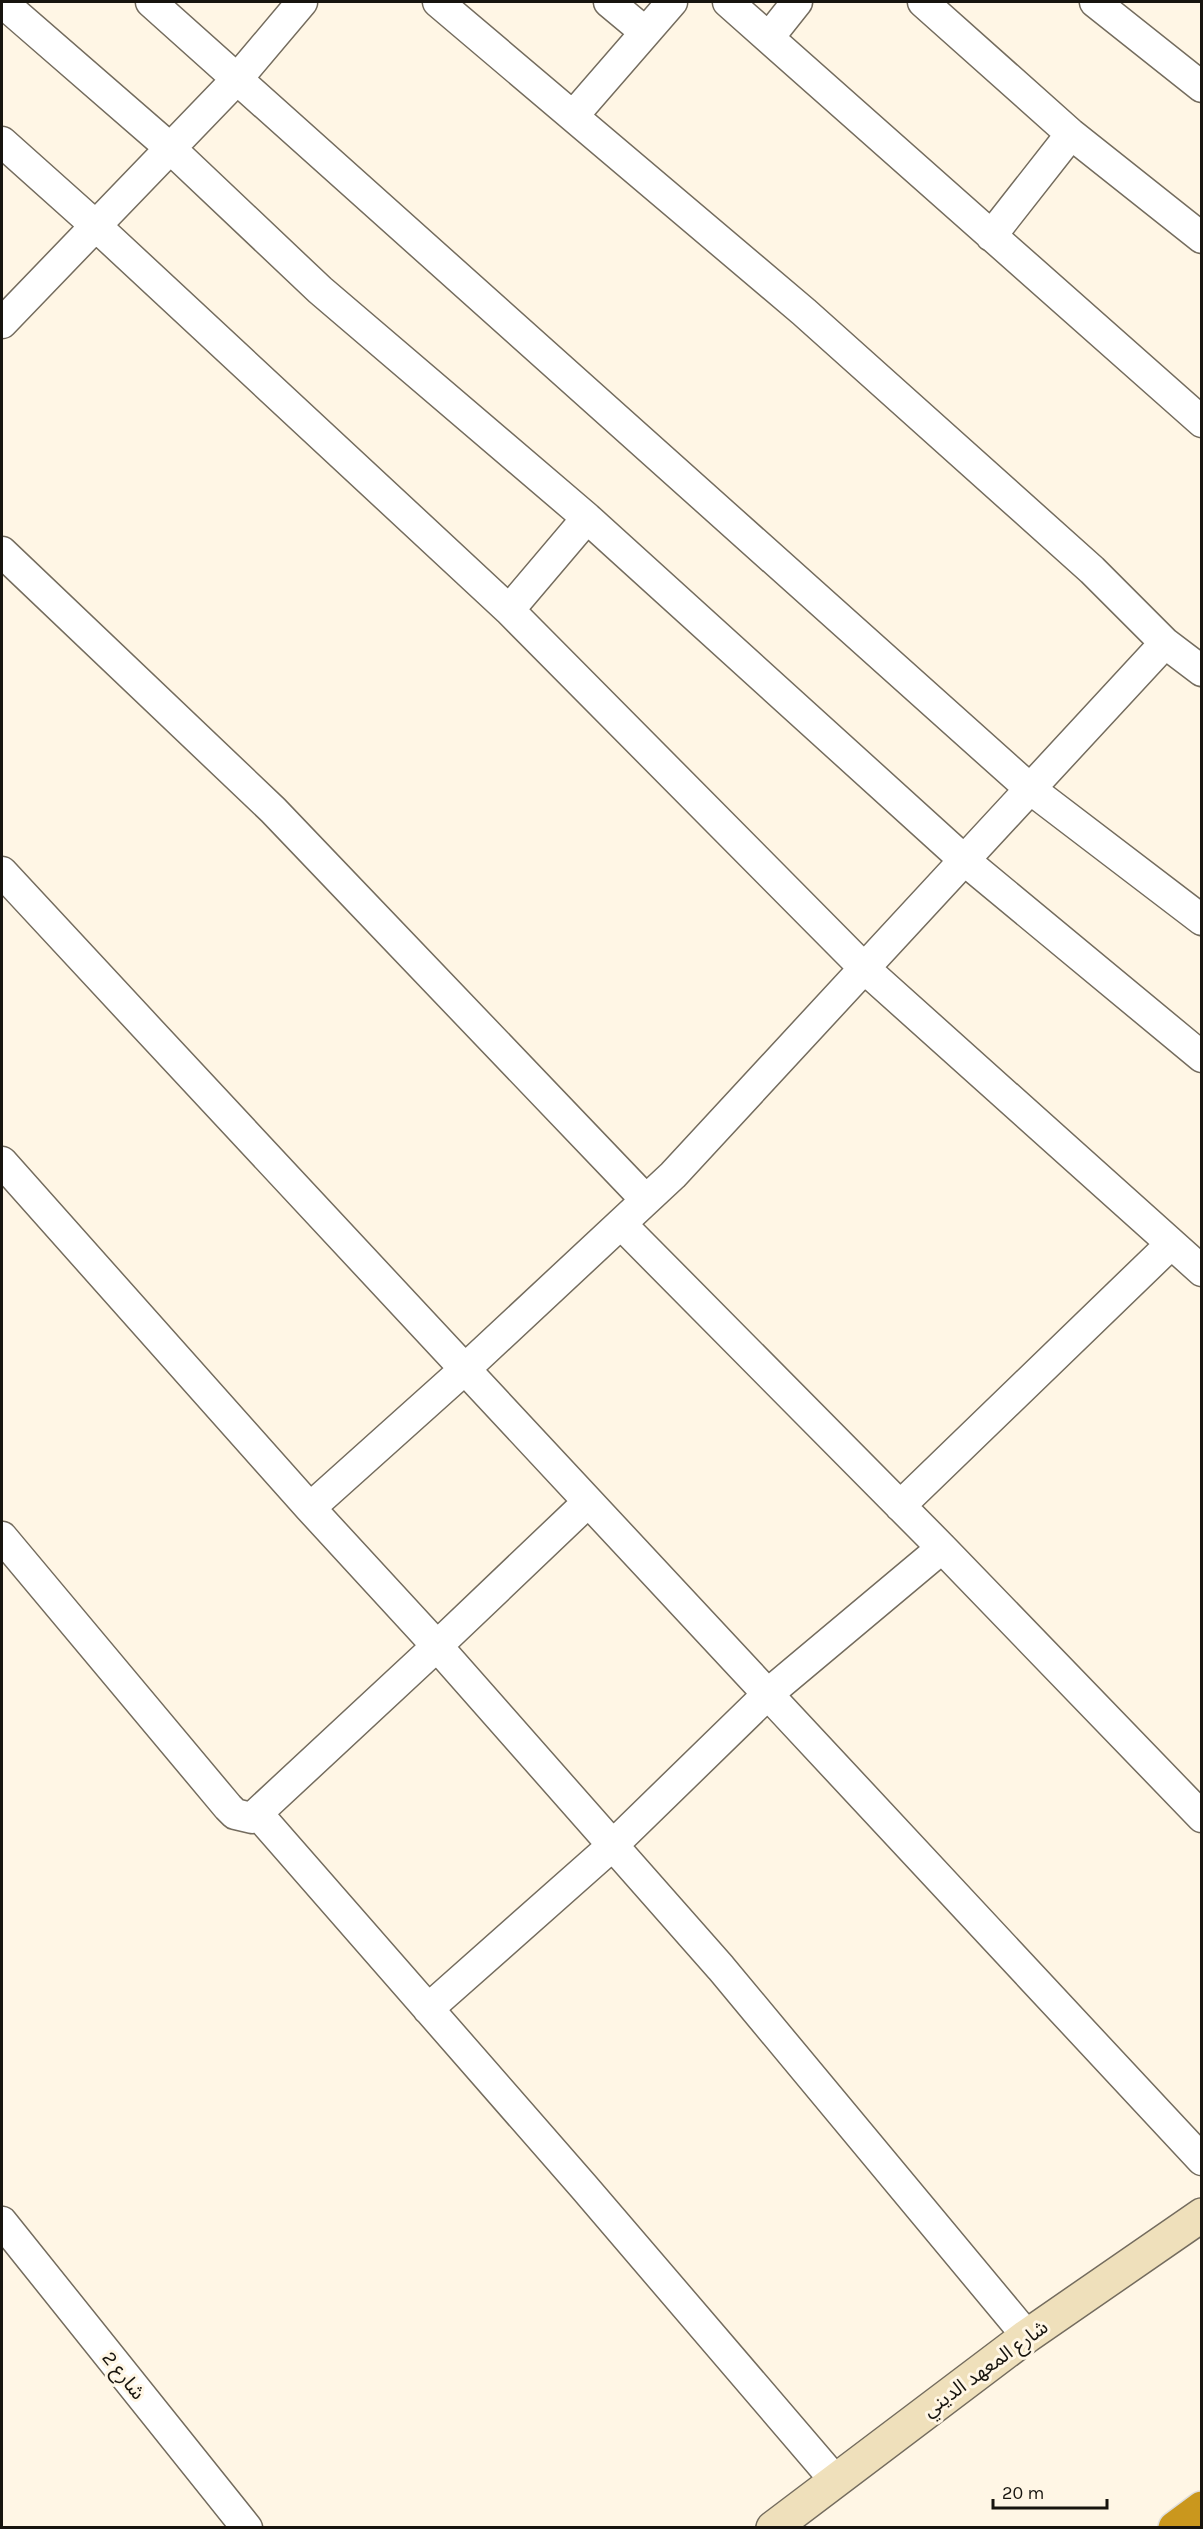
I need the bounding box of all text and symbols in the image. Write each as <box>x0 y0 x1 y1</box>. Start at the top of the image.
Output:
street label: شارع المعهد الديني <box>918 2315 1055 2425</box>
street label: شارع 2 <box>95 2347 150 2406</box>
scale bar <box>993 2472 1107 2510</box>
text: 20 m <box>1002 2482 1044 2504</box>

